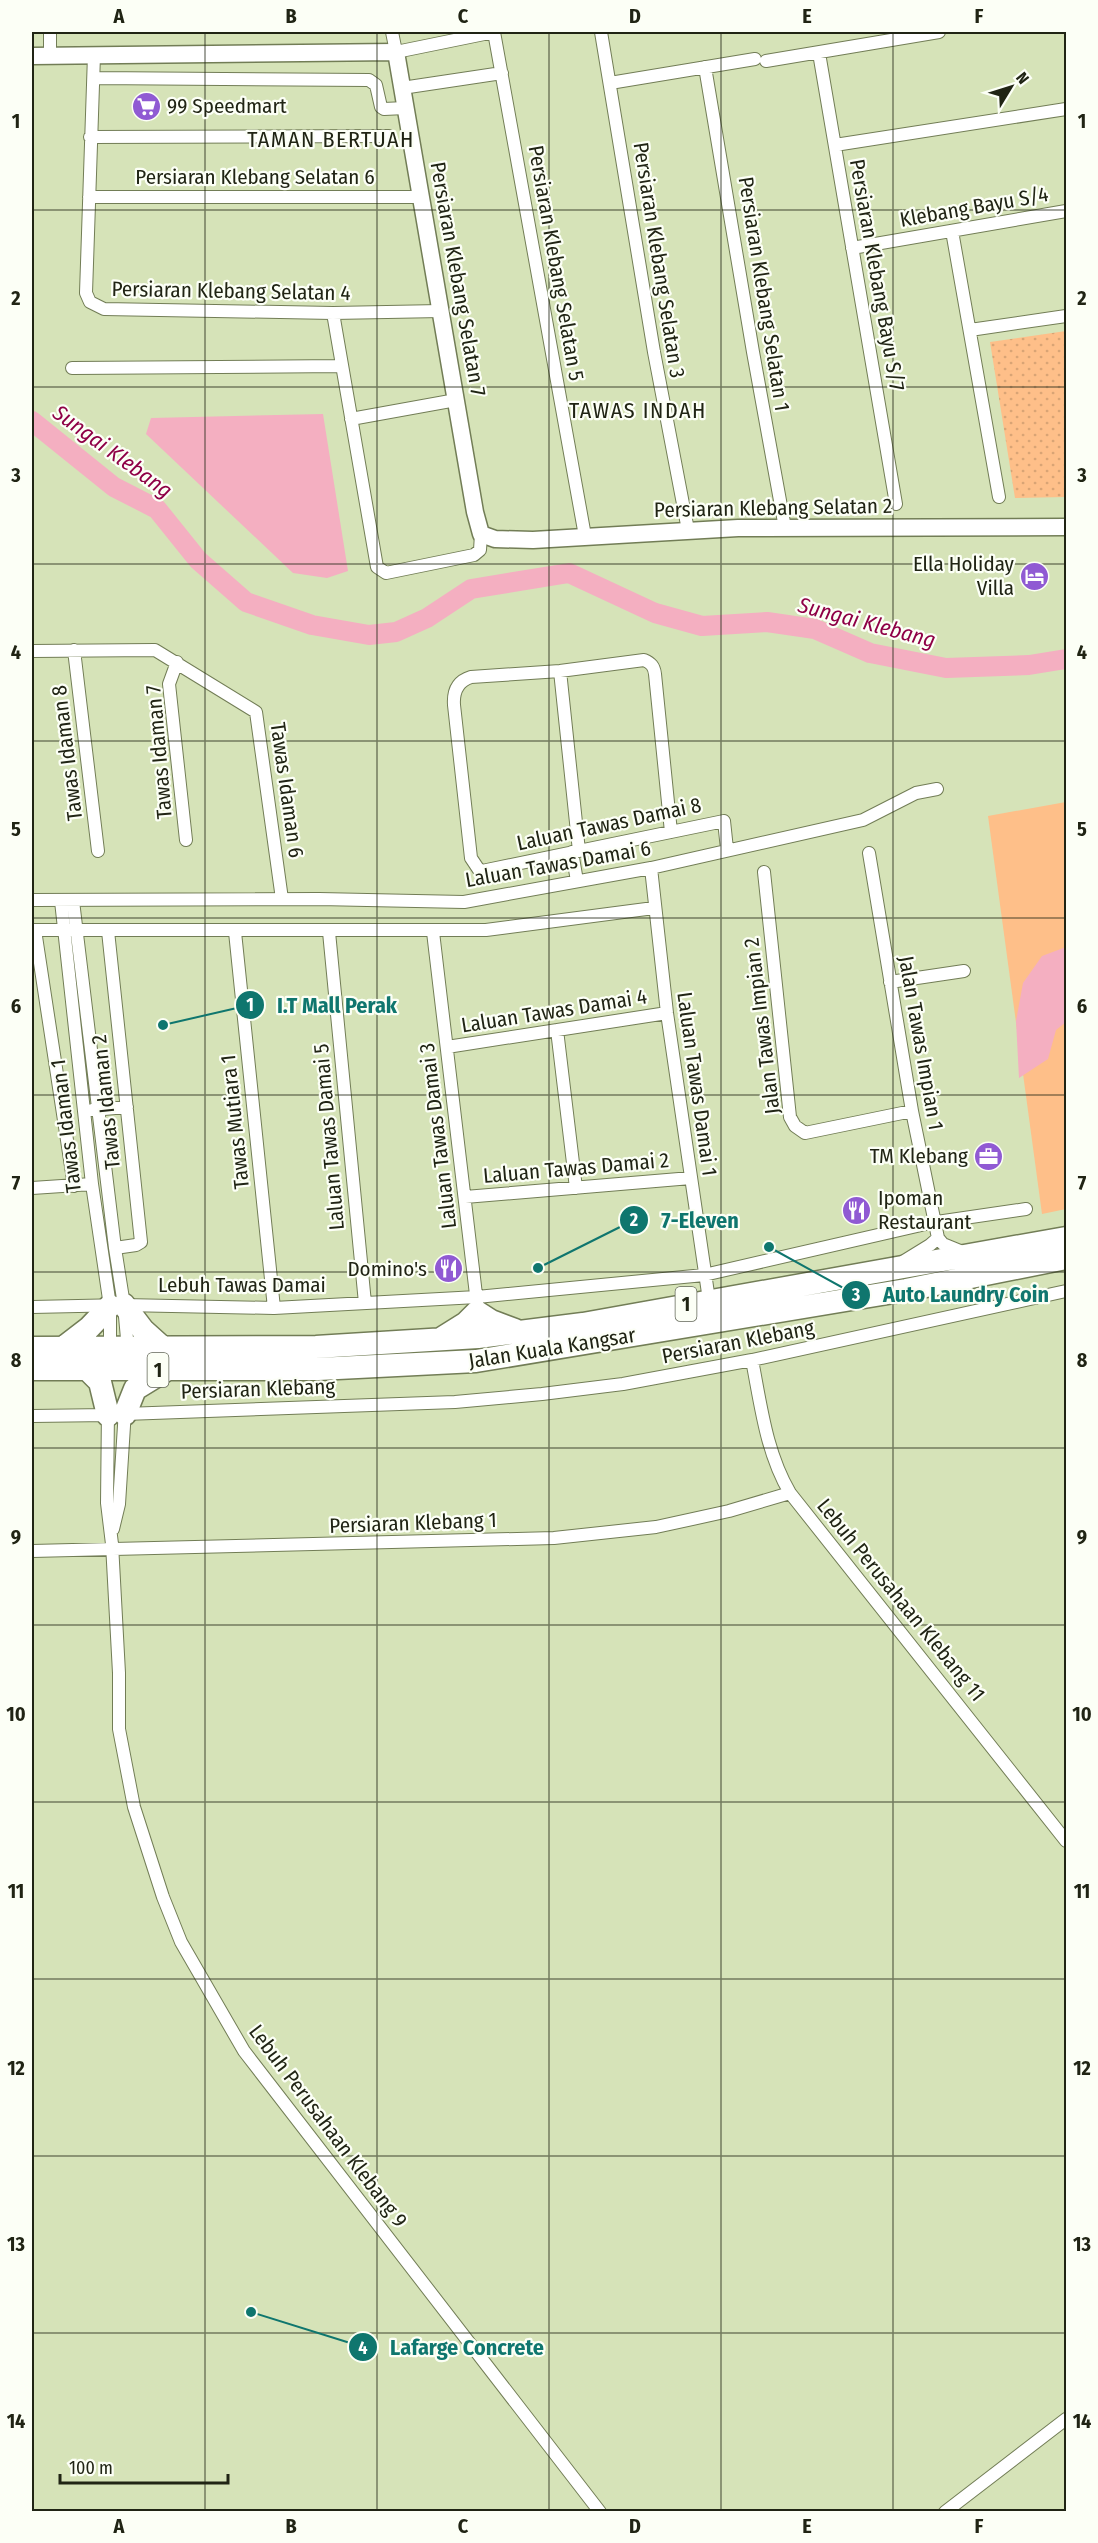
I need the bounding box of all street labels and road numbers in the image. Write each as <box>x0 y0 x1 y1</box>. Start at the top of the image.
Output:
street label: Persiaran Klebang Selatan 3 <box>628 140 690 380</box>
street label: Persiaran Klebang Selatan 5 <box>522 143 590 383</box>
street label: Persiaran Klebang Bayu S/7 <box>844 157 910 393</box>
street label: Persiaran Klebang Selatan 7 <box>425 160 491 398</box>
street label: Persiaran Klebang Selatan 6 <box>135 164 375 190</box>
street label: Persiaran Klebang Selatan 1 <box>733 175 795 413</box>
street label: Klebang Bayu S/4 <box>898 181 1050 233</box>
street label: Persiaran Klebang Selatan 4 <box>111 276 351 306</box>
street label: Persiaran Klebang Selatan 2 <box>654 493 892 523</box>
street label: Tawas Idaman 8 <box>46 684 88 822</box>
street label: Tawas Idaman 7 <box>140 684 178 820</box>
street label: Tawas Idaman 6 <box>265 721 309 859</box>
street label: Laluan Tawas Damai 8 <box>514 792 704 856</box>
street label: Laluan Tawas Damai 6 <box>463 835 653 893</box>
street label: Jalan Tawas Impian 2 <box>738 936 786 1116</box>
street label: Jalan Tawas Impian 1 <box>893 954 949 1132</box>
street label: Laluan Tawas Damai 4 <box>459 983 649 1039</box>
street label: Laluan Tawas Damai 1 <box>671 990 723 1178</box>
street label: Tawas Idaman 2 <box>86 1033 126 1171</box>
street label: Laluan Tawas Damai 3 <box>414 1042 462 1230</box>
street label: Laluan Tawas Damai 5 <box>308 1043 350 1231</box>
street label: Tawas Mutiara 1 <box>215 1054 255 1190</box>
street label: Tawas Idaman 1 <box>45 1058 87 1194</box>
street label: Laluan Tawas Damai 2 <box>482 1147 670 1189</box>
street label: Lebuh Tawas Damai <box>158 1272 326 1298</box>
road number: 1 <box>676 1287 696 1321</box>
street label: Persiaran Klebang <box>660 1314 816 1369</box>
street label: Jalan Kuala Kangsar <box>467 1322 638 1374</box>
road number: 1 <box>148 1353 168 1387</box>
street label: Persiaran Klebang <box>180 1373 336 1405</box>
street label: Lebuh Perusahaan Klebang 11 <box>811 1493 991 1707</box>
street label: Persiaran Klebang 1 <box>329 1507 497 1539</box>
street label: Lebuh Perusahaan Klebang 9 <box>243 2019 413 2233</box>

